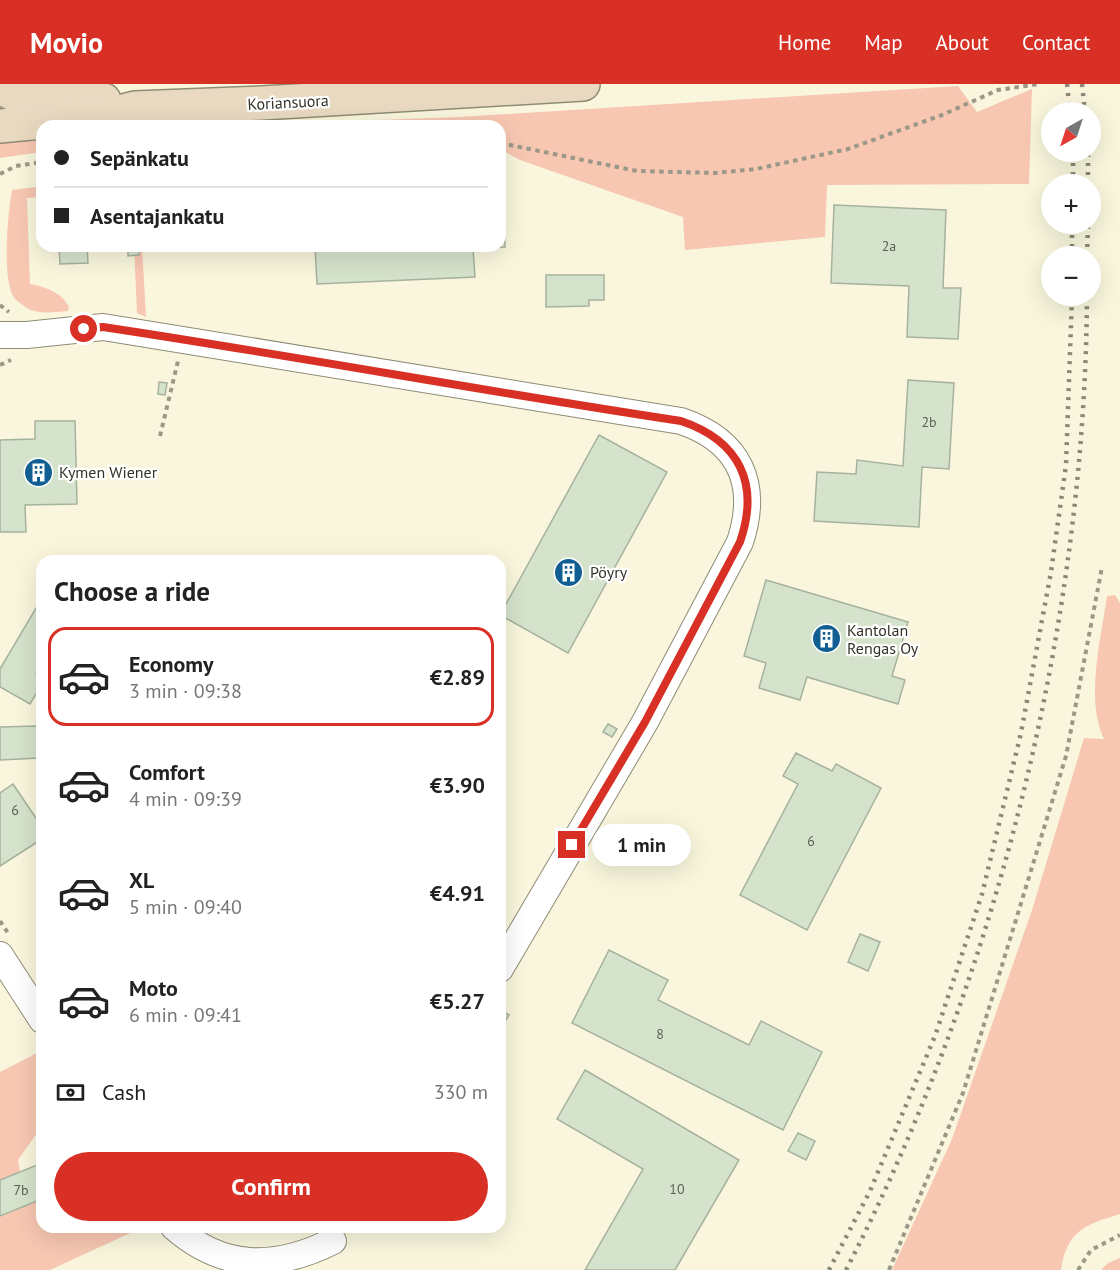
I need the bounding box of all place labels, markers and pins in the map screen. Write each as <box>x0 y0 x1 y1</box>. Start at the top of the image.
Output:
building icon: Kymen Wiener <box>22 456 54 488</box>
place label: Kymen Wiener <box>59 462 158 482</box>
building icon: Pöyry <box>553 556 585 588</box>
place label: Pöyry <box>590 562 628 582</box>
place label: Kantolan Rengas Oy <box>847 620 919 658</box>
building icon: Kantolan Rengas Oy <box>810 623 842 655</box>

